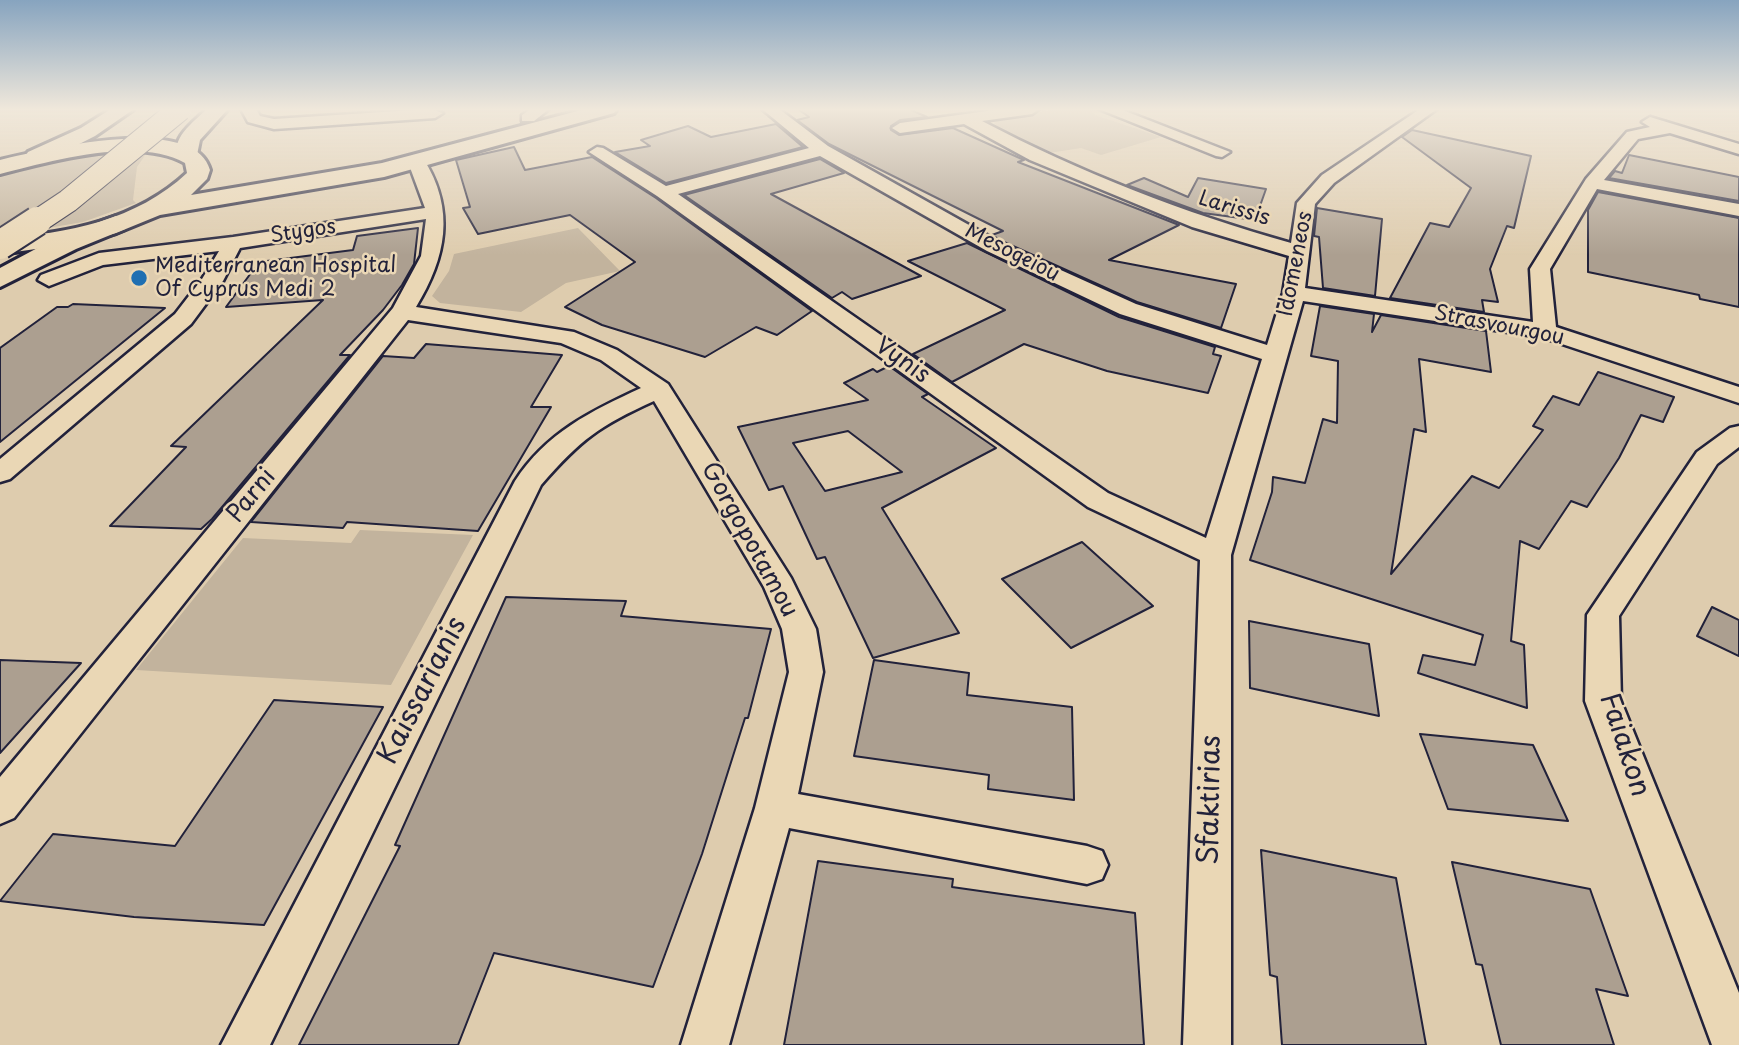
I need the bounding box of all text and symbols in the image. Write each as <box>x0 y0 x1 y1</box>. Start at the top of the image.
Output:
street label: Larissis <box>1195 186 1273 232</box>
street label: Idomeneos <box>1273 209 1319 319</box>
street label: Stygos <box>268 214 338 250</box>
street label: Mesogeiou <box>961 218 1063 288</box>
place label: Mediterranean Hospital Of Cyprus Medi 2 <box>155 253 396 303</box>
marker: Mediterranean Hospital Of Cyprus Medi 2 <box>129 268 149 288</box>
street label: Strasvourgou <box>1432 301 1566 351</box>
street label: Vynis <box>869 332 935 390</box>
street label: Gorgopotamou <box>695 457 803 623</box>
street label: Parni <box>222 463 282 529</box>
street label: Kaissarianis <box>372 612 474 770</box>
street label: Faiakon <box>1591 689 1657 801</box>
street label: Sfaktirias <box>1193 735 1229 865</box>

